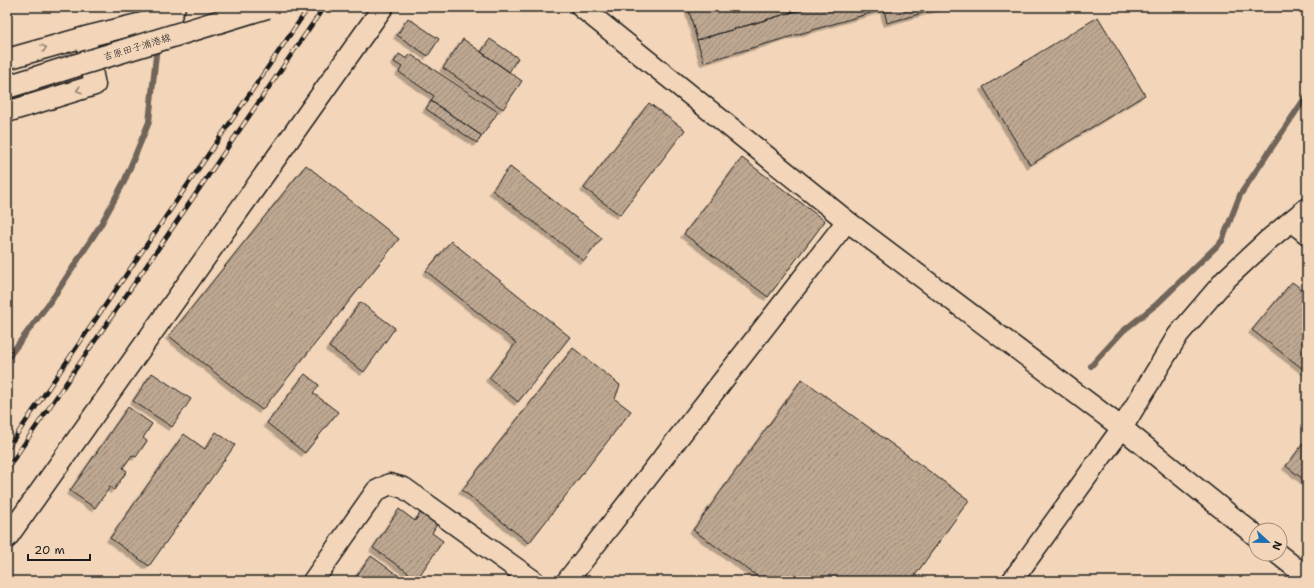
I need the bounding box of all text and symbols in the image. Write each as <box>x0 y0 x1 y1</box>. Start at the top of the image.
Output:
street label: 吉原田子浦港線 <box>102 31 172 63</box>
one-way arrow <box>41 45 48 53</box>
one-way arrow <box>75 85 82 94</box>
north arrow <box>1248 522 1288 562</box>
scale bar <box>28 536 90 562</box>
text: N <box>1268 539 1285 553</box>
text: 20 m <box>34 542 65 558</box>

